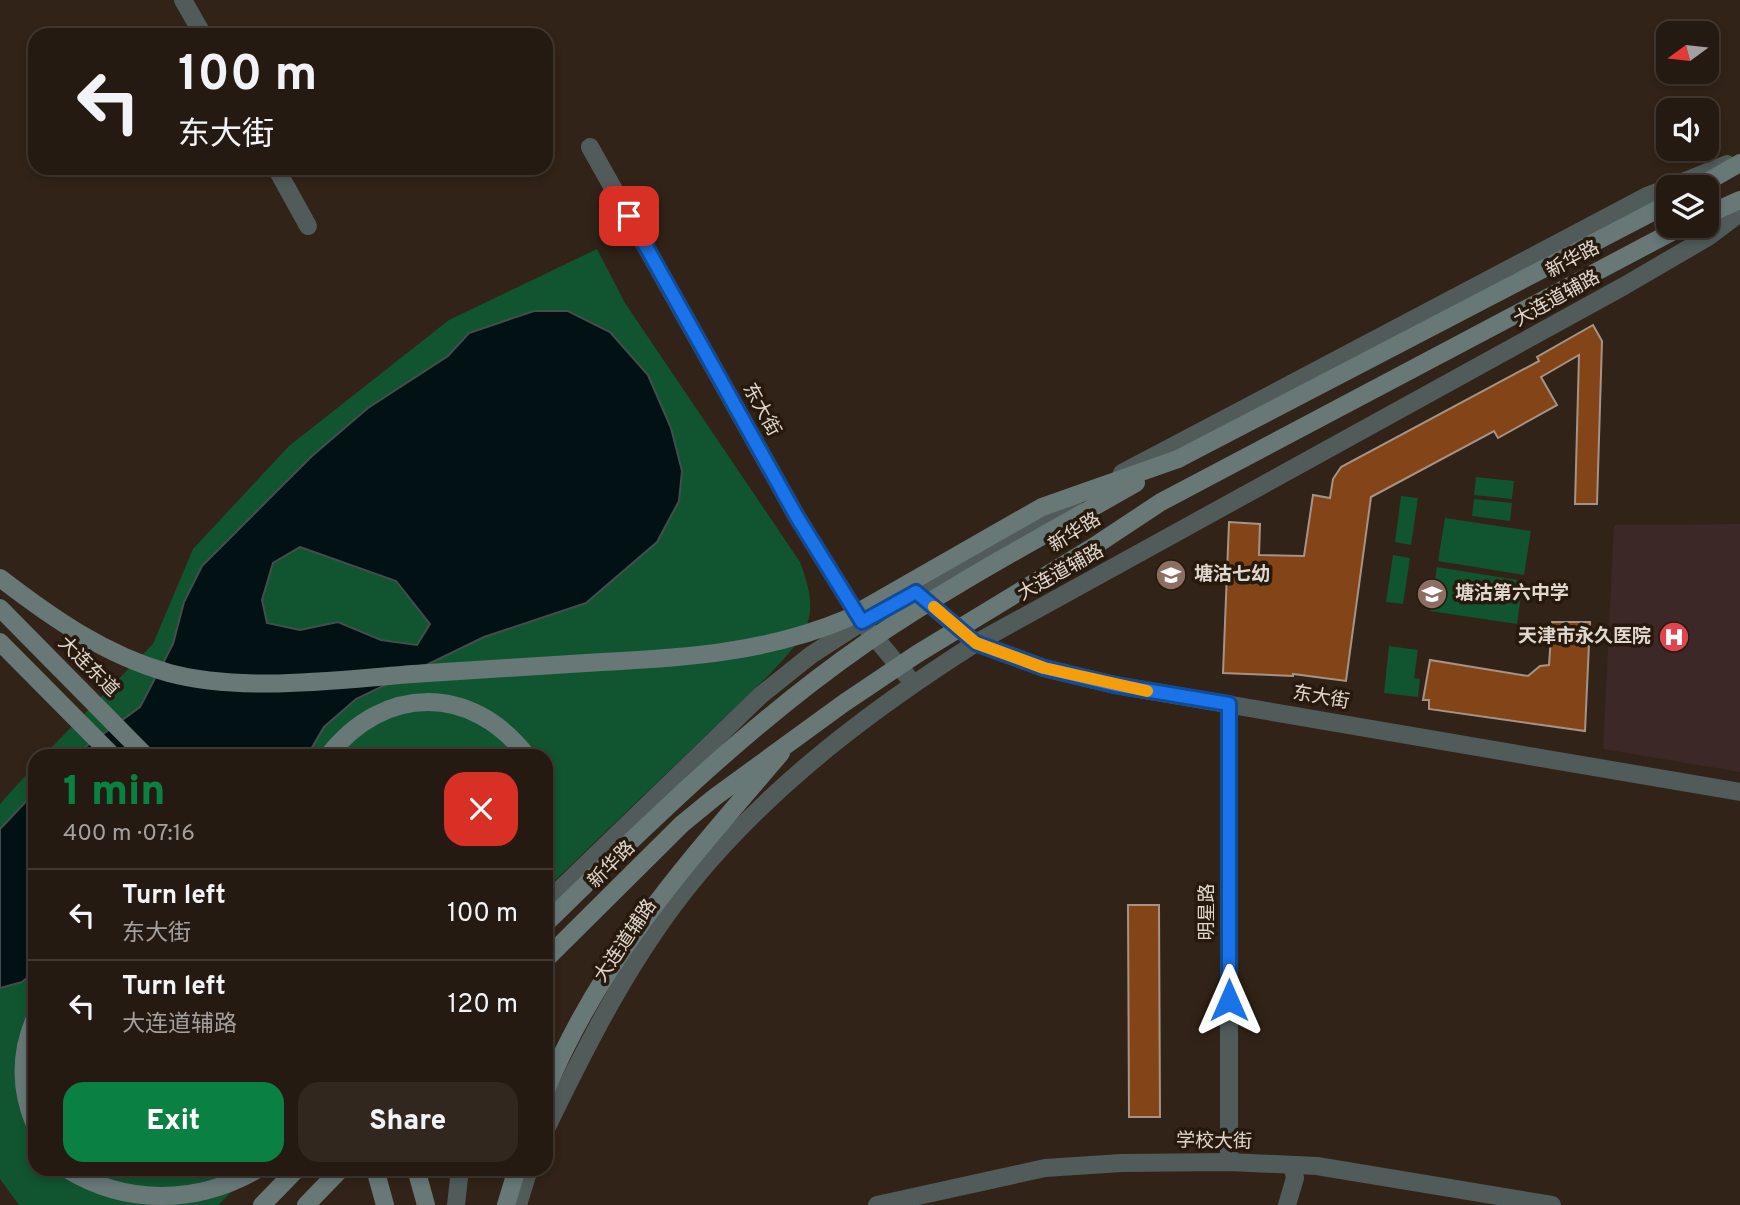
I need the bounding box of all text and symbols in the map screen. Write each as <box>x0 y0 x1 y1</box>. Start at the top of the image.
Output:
north arrow <box>1656 21 1718 84</box>
map controls <box>1656 21 1719 238</box>
text: 100 m <box>178 46 317 108</box>
icon: left <box>63 56 154 147</box>
button: sound <box>1656 98 1719 161</box>
text: 东大街 <box>178 116 274 156</box>
button: layers <box>1656 175 1719 238</box>
pin <box>599 186 659 246</box>
icon: arrive <box>610 197 648 235</box>
street label: 新华路 <box>1542 236 1604 284</box>
street label: 大连道辅路 <box>1510 265 1604 333</box>
street label: 东大街 <box>737 379 785 441</box>
street label: 新华路 <box>1044 508 1106 558</box>
street label: 大连道辅路 <box>1014 539 1108 607</box>
school or university icon: 塘沽七幼 <box>1154 558 1188 592</box>
place label: 塘沽七幼 <box>1194 563 1270 587</box>
school or university icon: 塘沽第六中学 <box>1415 577 1449 611</box>
place label: 塘沽第六中学 <box>1455 582 1569 606</box>
hospital icon: 天津市永久医院 <box>1657 620 1691 654</box>
place label: 天津市永久医院 <box>1518 625 1651 649</box>
street label: 大连东道 <box>53 632 123 702</box>
street label: 东大街 <box>1291 681 1351 715</box>
text: 1 min <box>63 767 166 820</box>
button: close <box>444 772 518 846</box>
text: 400 m · 07:16 <box>63 820 195 849</box>
street label: 新华路 <box>583 836 641 894</box>
text: Turn left <box>122 880 226 913</box>
street label: 明星路 <box>1196 883 1220 941</box>
street label: 大连道辅路 <box>589 895 663 987</box>
icon: left <box>63 896 101 934</box>
text: 100 m <box>447 898 518 931</box>
text: 东大街 <box>122 920 191 949</box>
position arrow <box>1192 963 1266 1037</box>
text: Turn left <box>122 971 226 1004</box>
icon: left <box>63 987 101 1025</box>
text: 120 m <box>448 989 518 1022</box>
text: 大连道辅路 <box>122 1011 237 1040</box>
button: Exit <box>63 1082 284 1162</box>
button: Share <box>298 1082 518 1162</box>
street label: 学校大街 <box>1176 1129 1252 1155</box>

